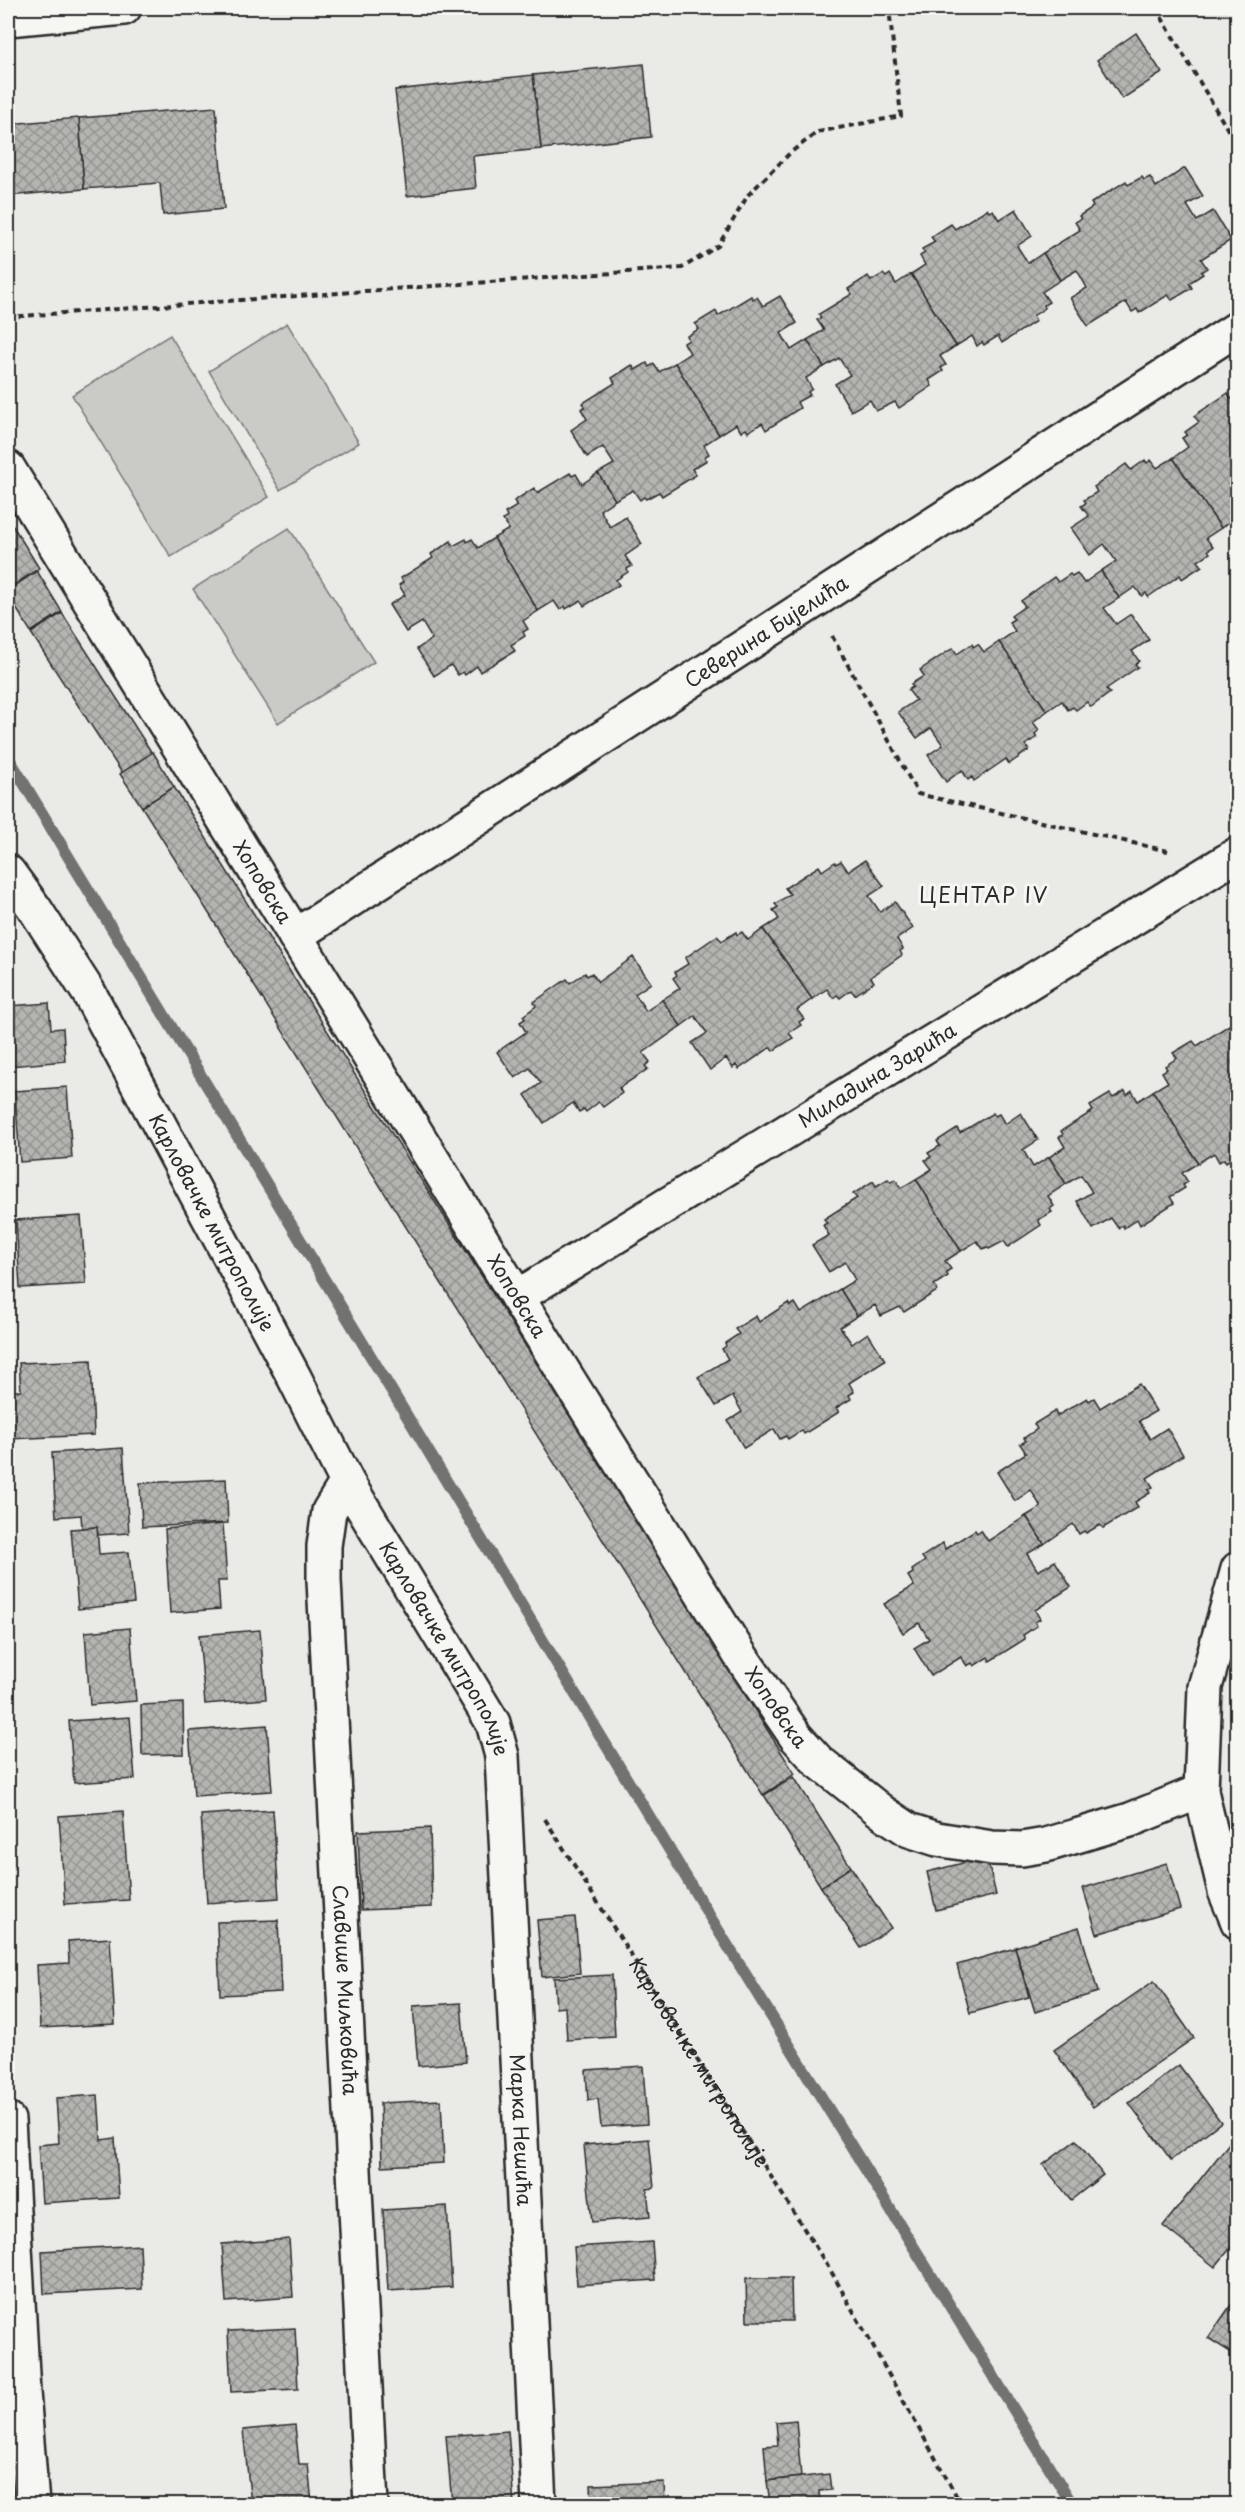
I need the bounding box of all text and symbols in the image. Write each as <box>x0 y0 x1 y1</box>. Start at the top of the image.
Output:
street label: Северина Бијелића <box>678 567 854 695</box>
street label: Хоповска <box>226 834 301 930</box>
district label: ЦЕНТАР IV <box>919 878 1049 910</box>
street label: Миладина Зарића <box>792 1014 962 1135</box>
street label: Карловачке митрополије <box>142 1108 283 1337</box>
street label: Хоповска <box>480 1248 555 1344</box>
street label: Карловачке митрополије <box>372 1535 517 1759</box>
street label: Хоповска <box>738 1660 815 1755</box>
street label: Славише Миљковића <box>326 1884 366 2096</box>
street label: Карловачке митрополије <box>622 1951 777 2173</box>
street label: Марка Нешића <box>503 2053 540 2207</box>

